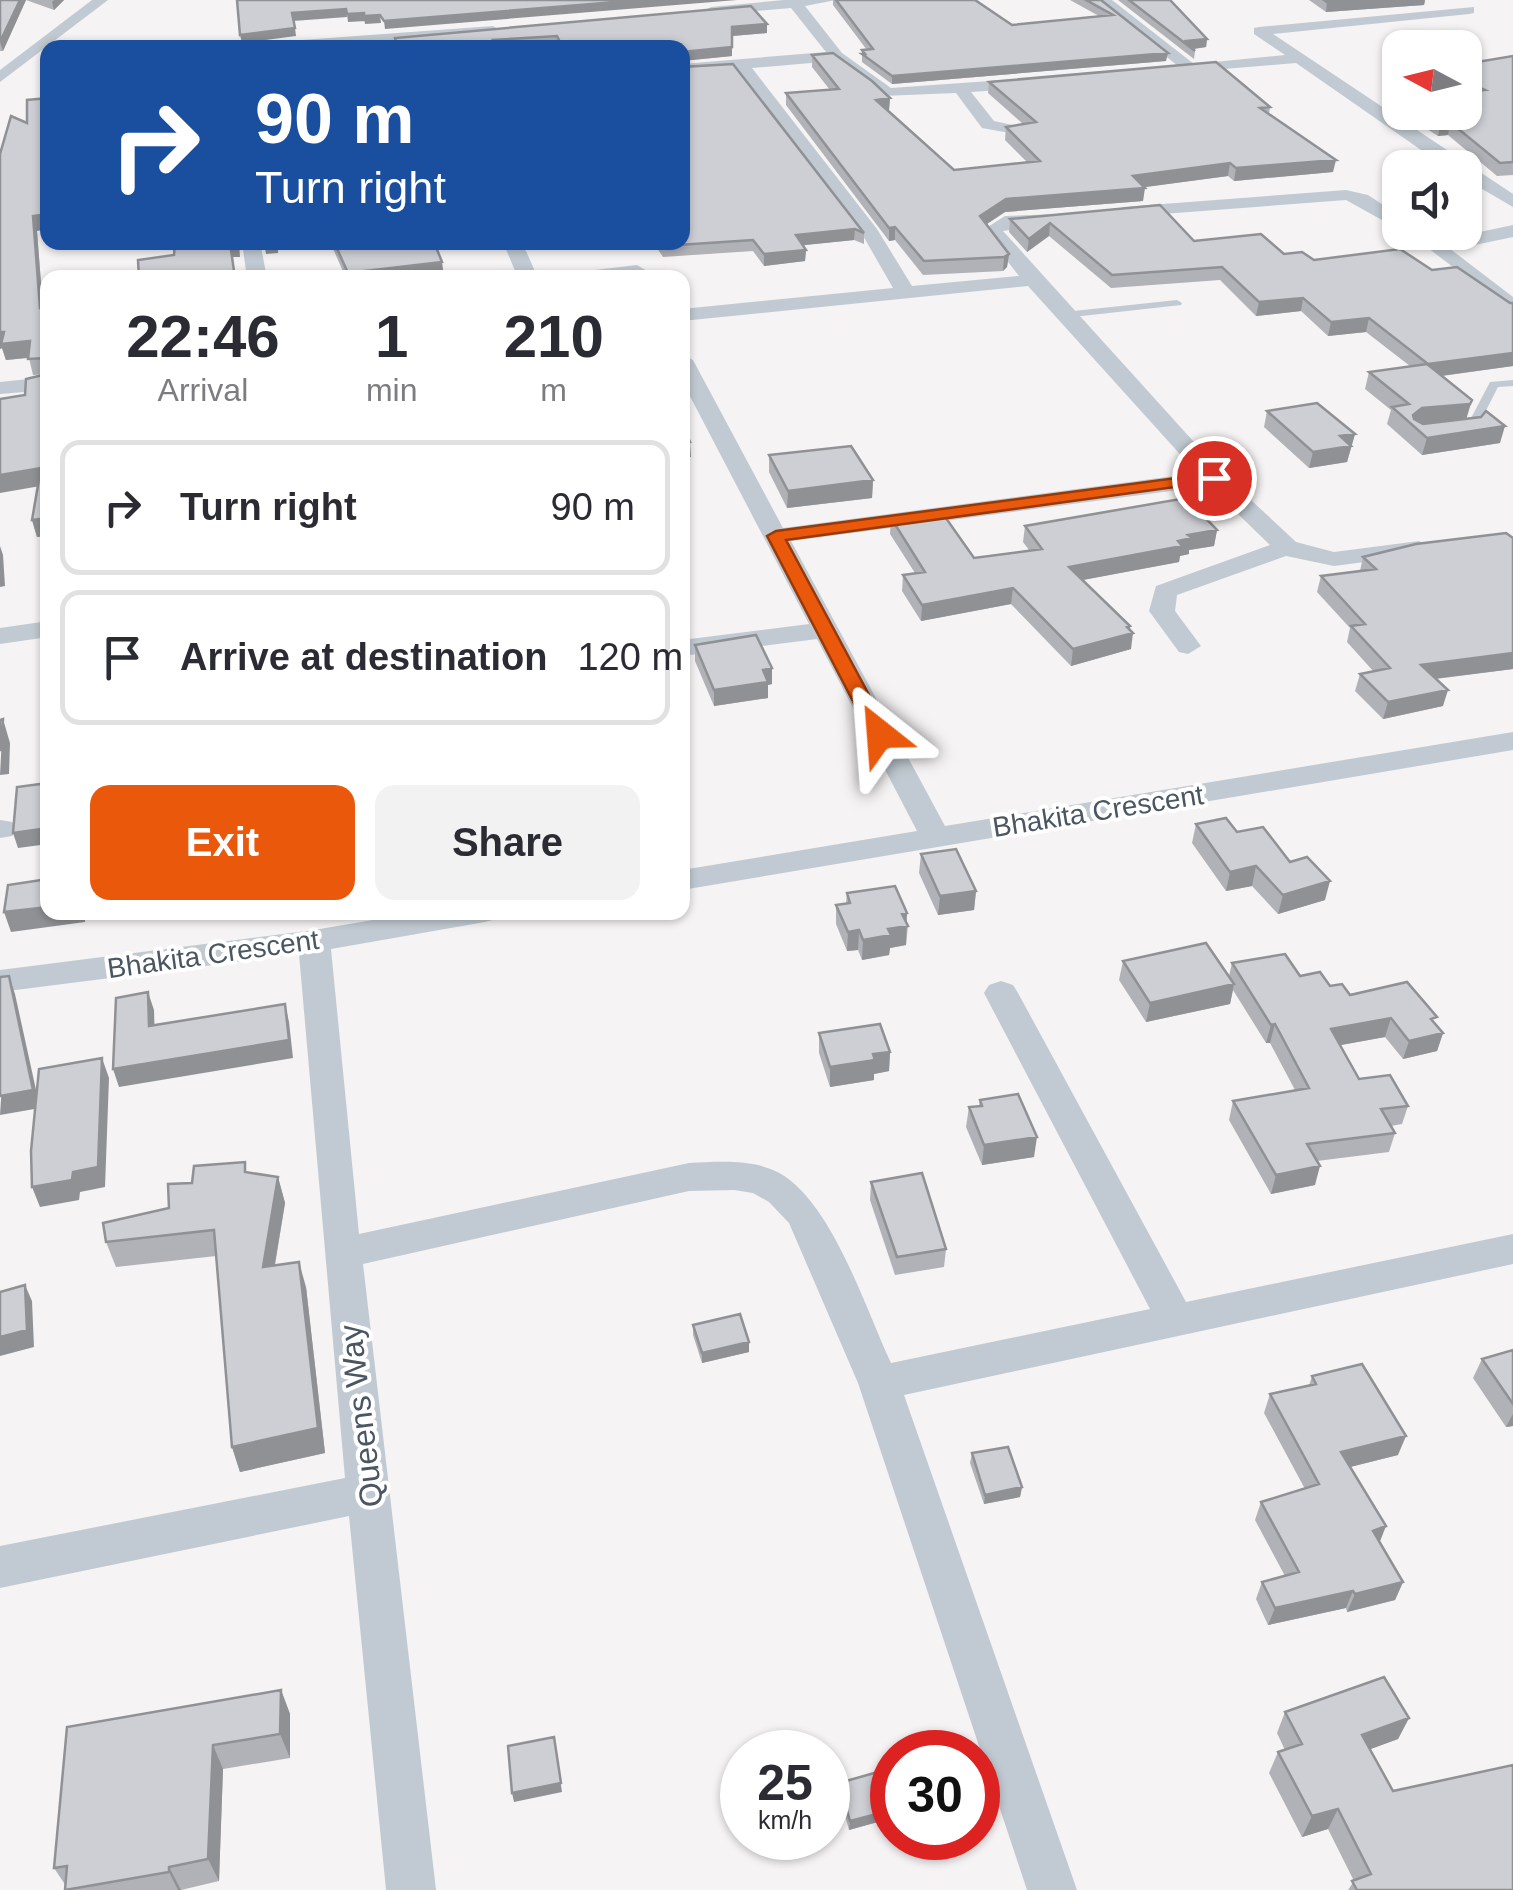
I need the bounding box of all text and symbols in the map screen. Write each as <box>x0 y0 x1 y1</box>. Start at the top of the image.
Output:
north arrow <box>1382 30 1482 130</box>
map controls <box>1382 30 1482 250</box>
icon: right <box>90 80 220 210</box>
text: 90 m <box>255 80 415 158</box>
button: sound <box>1382 150 1482 250</box>
text: Turn right <box>255 162 446 213</box>
text: 22:46 <box>126 303 280 370</box>
text: 1 <box>375 303 408 370</box>
text: 210 <box>504 303 604 370</box>
text: Arrival <box>158 372 248 408</box>
text: min <box>366 372 417 408</box>
text: m <box>540 372 567 408</box>
pin <box>1172 436 1257 521</box>
icon: arrive <box>1187 451 1242 506</box>
icon: right <box>95 480 150 535</box>
text: Turn right <box>180 486 357 528</box>
text: 90 m <box>551 486 635 528</box>
icon: arrive <box>95 630 150 685</box>
text: Arrive at destination <box>180 636 547 678</box>
text: 120 m <box>577 636 683 678</box>
position arrow <box>828 682 932 786</box>
street label: Bhakita Crescent <box>990 779 1206 843</box>
button: Exit <box>90 785 355 900</box>
button: Share <box>375 785 640 900</box>
street label: Bhakita Crescent <box>105 924 321 984</box>
street label: Queens Way <box>332 1323 390 1509</box>
speed limit sign: 30 <box>870 1730 1000 1860</box>
text: 25 <box>757 1755 813 1811</box>
text: km/h <box>758 1806 812 1834</box>

